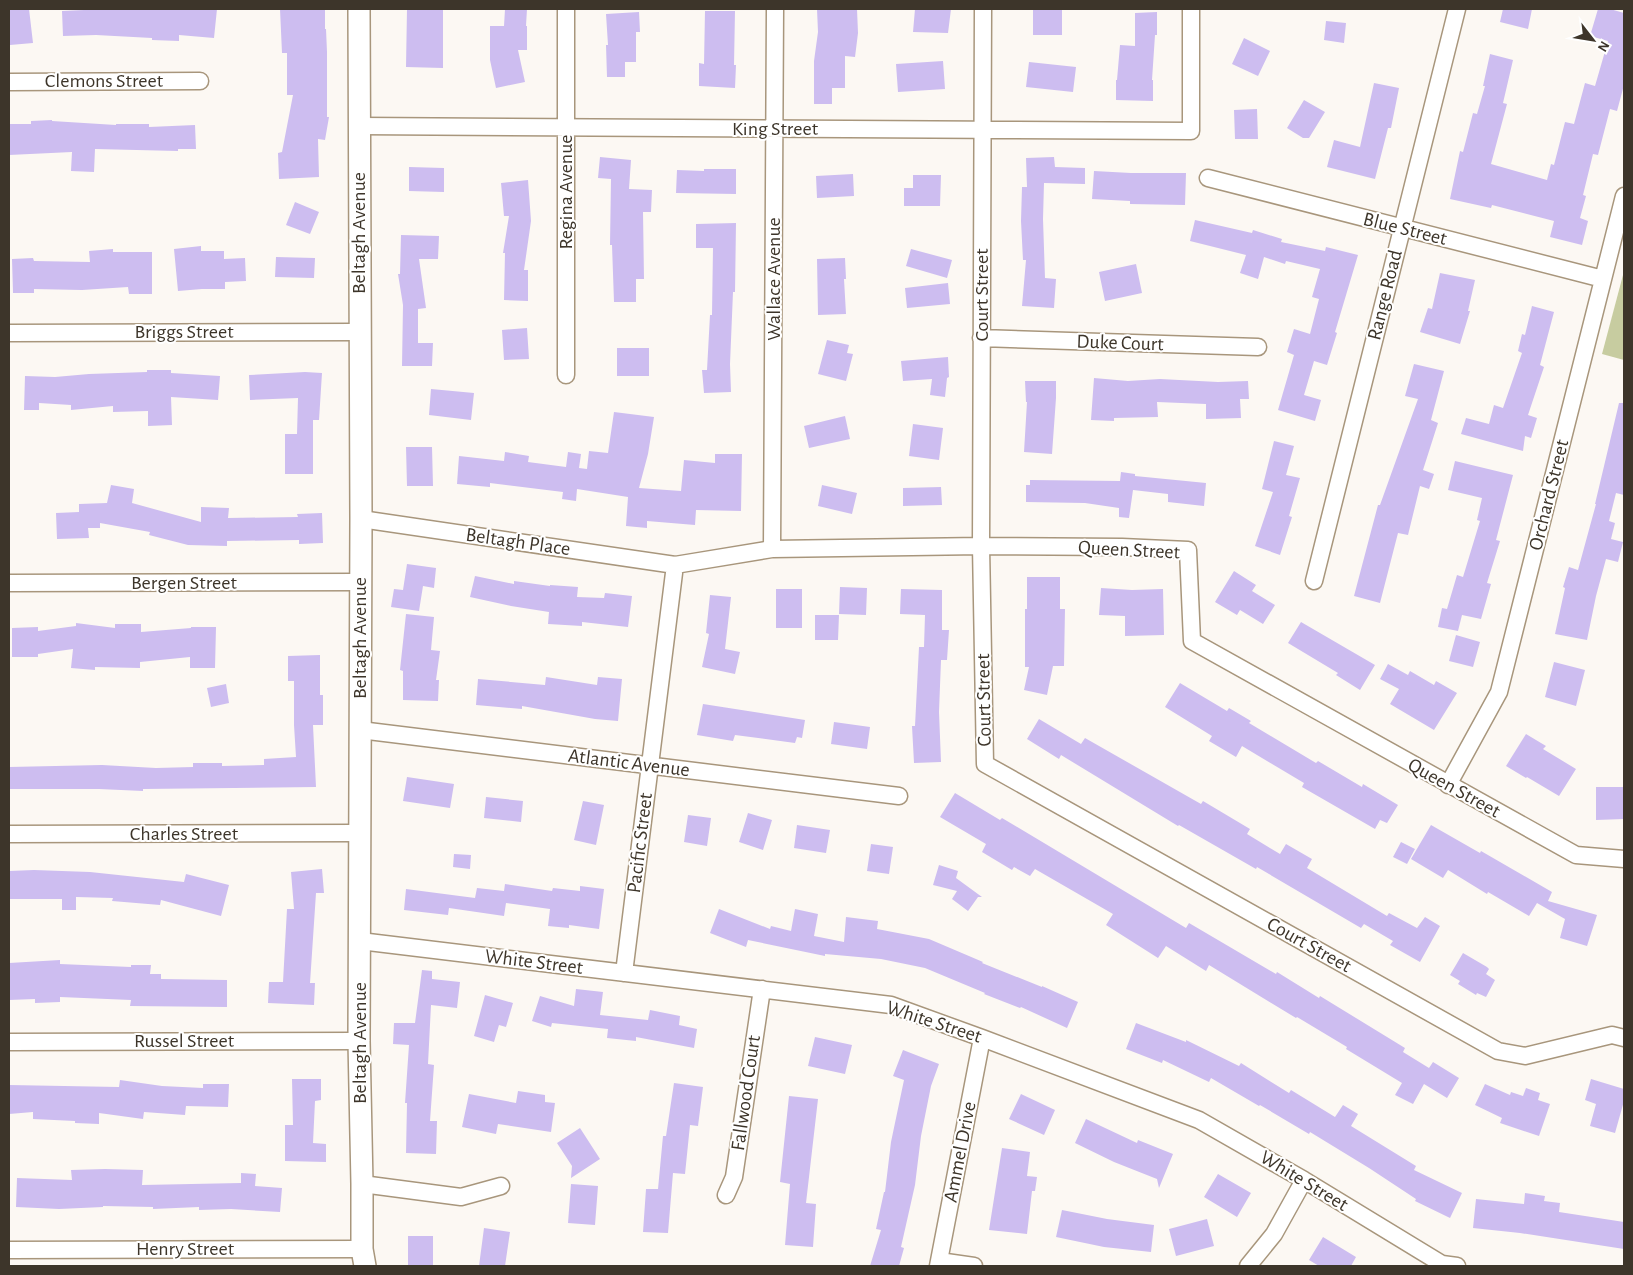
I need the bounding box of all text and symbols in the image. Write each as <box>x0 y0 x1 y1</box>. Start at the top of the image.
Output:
north arrow <box>1568 15 1618 65</box>
text: N <box>1595 38 1612 54</box>
street label: Clemons Street <box>45 71 164 91</box>
street label: King Street <box>732 119 819 139</box>
street label: Regina Avenue <box>556 134 576 250</box>
street label: Beltagh Avenue <box>349 172 369 294</box>
street label: Blue Street <box>1361 209 1449 249</box>
street label: Wallace Avenue <box>764 217 784 341</box>
street label: Court Street <box>972 248 992 342</box>
street label: Range Road <box>1364 248 1406 342</box>
street label: Briggs Street <box>134 322 234 342</box>
street label: Duke Court <box>1076 331 1164 355</box>
street label: Orchard Street <box>1526 437 1573 552</box>
street label: Beltagh Place <box>464 525 572 559</box>
street label: Queen Street <box>1077 537 1181 563</box>
street label: Bergen Street <box>131 573 238 593</box>
street label: Beltagh Avenue <box>350 577 370 699</box>
street label: Court Street <box>973 653 995 747</box>
street label: Atlantic Avenue <box>567 746 691 780</box>
street label: Queen Street <box>1404 755 1504 822</box>
street label: Pacific Street <box>624 791 656 894</box>
street label: Charles Street <box>130 824 239 844</box>
street label: Court Street <box>1263 914 1355 977</box>
street label: White Street <box>484 946 585 978</box>
street label: Beltagh Avenue <box>350 982 370 1104</box>
street label: White Street <box>884 997 985 1047</box>
street label: Russel Street <box>134 1031 235 1051</box>
street label: Fallwood Court <box>728 1033 764 1152</box>
street label: Ammel Drive <box>940 1100 980 1204</box>
street label: White Street <box>1257 1147 1352 1215</box>
street label: Henry Street <box>136 1239 235 1259</box>

